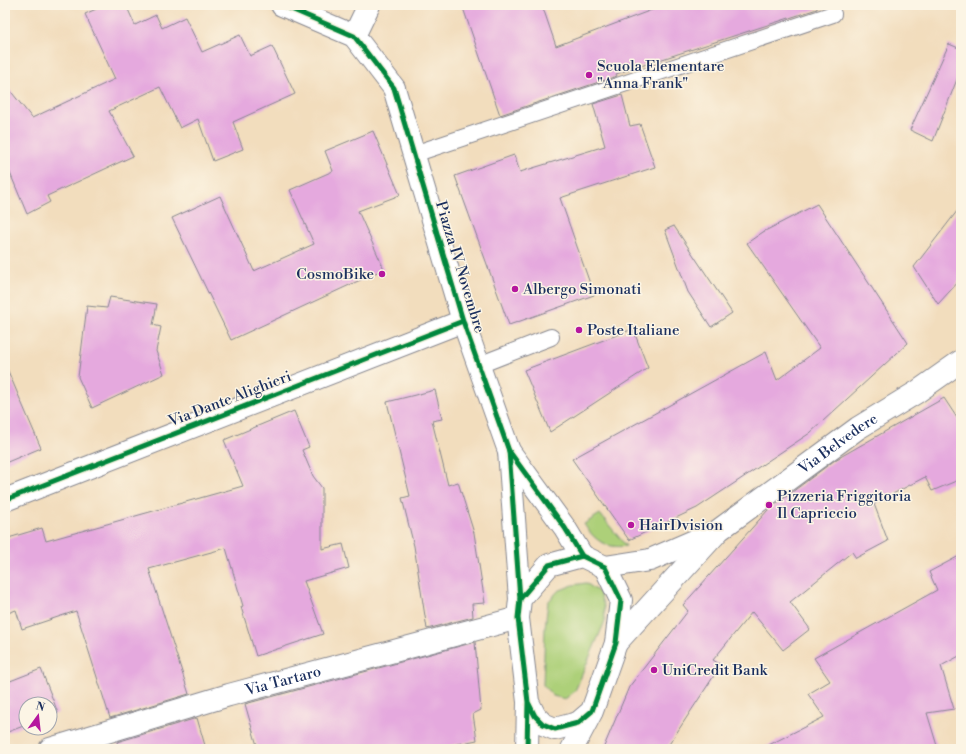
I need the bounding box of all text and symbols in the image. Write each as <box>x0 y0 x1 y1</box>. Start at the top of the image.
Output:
place label: Scuola Elementare "Anna Frank" <box>597 57 724 93</box>
marker: Scuola Elementare "Anna Frank" <box>584 70 594 80</box>
street label: Piazza IV Novembre <box>431 199 489 335</box>
place label: CosmoBike <box>296 265 374 284</box>
marker: CosmoBike <box>377 269 387 279</box>
place label: Albergo Simonati <box>522 280 641 299</box>
marker: Albergo Simonati <box>510 284 520 294</box>
place label: Poste Italiane <box>587 321 680 340</box>
marker: Poste Italiane <box>574 325 584 335</box>
street label: Via Dante Alighieri <box>165 367 294 432</box>
street label: Via Belvedere <box>794 409 881 479</box>
place label: Pizzeria Friggitoria Il Capriccio <box>777 487 912 523</box>
marker: Pizzeria Friggitoria Il Capriccio <box>764 500 774 510</box>
place label: HairDvision <box>639 516 723 535</box>
marker: HairDvision <box>626 520 636 530</box>
street label: Via Tartaro <box>242 661 323 700</box>
place label: UniCredit Bank <box>662 661 769 680</box>
marker: UniCredit Bank <box>649 665 659 675</box>
north arrow <box>18 696 58 736</box>
text: N <box>34 699 47 715</box>

